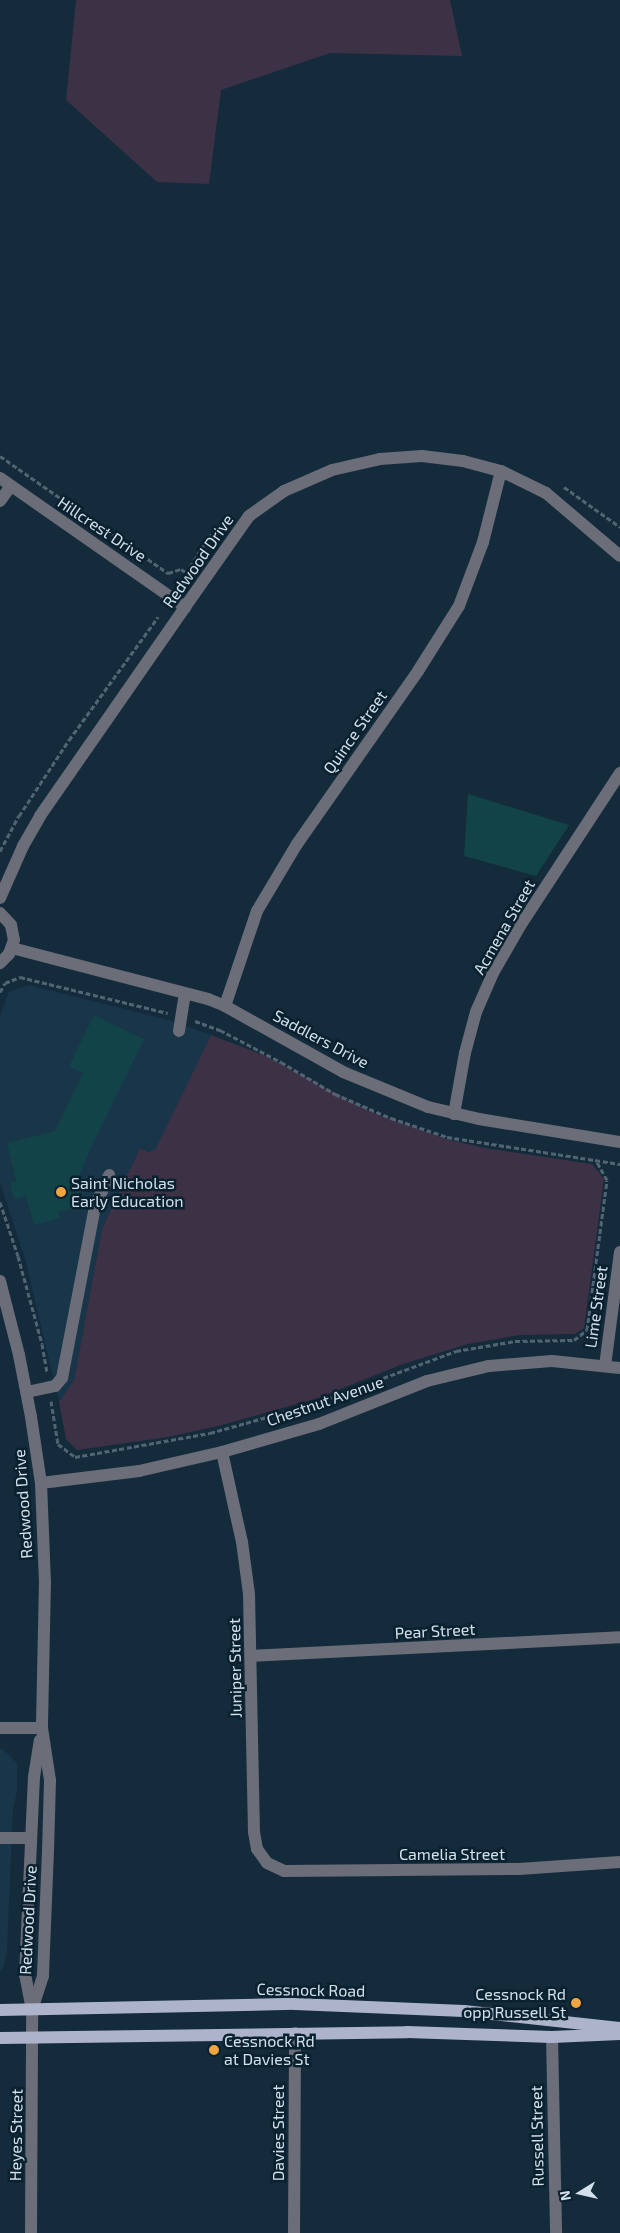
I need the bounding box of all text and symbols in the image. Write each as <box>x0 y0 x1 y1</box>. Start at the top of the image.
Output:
street label: Hillcrest Drive <box>54 492 150 566</box>
street label: Redwood Drive <box>159 511 237 611</box>
street label: Quince Street <box>319 687 391 777</box>
street label: Acmena Street <box>469 876 539 978</box>
street label: Saddlers Drive <box>270 1006 372 1072</box>
place label: Saint Nicholas Early Education <box>71 1173 184 1211</box>
marker: Saint Nicholas Early Education <box>55 1186 67 1198</box>
street label: Lime Street <box>581 1265 611 1349</box>
street label: Chestnut Avenue <box>264 1372 386 1430</box>
street label: Redwood Drive <box>10 1449 36 1559</box>
street label: Juniper Street <box>225 1618 245 1718</box>
street label: Pear Street <box>394 1619 476 1643</box>
street label: Camelia Street <box>399 1844 505 1864</box>
street label: Redwood Drive <box>16 1865 40 1975</box>
street label: Cessnock Road <box>256 1979 366 2001</box>
place label: Cessnock Rd opp Russell St <box>463 1984 566 2022</box>
marker: Cessnock Rd opp Russell St <box>570 1997 582 2009</box>
place label: Cessnock Rd at Davies St <box>224 2031 315 2069</box>
marker: Cessnock Rd at Davies St <box>208 2044 220 2056</box>
street label: Davies Street <box>268 2085 288 2181</box>
street label: Russell Street <box>527 2085 547 2187</box>
street label: Heyes Street <box>6 2089 26 2181</box>
north arrow <box>555 2168 605 2218</box>
text: N <box>555 2189 574 2202</box>

